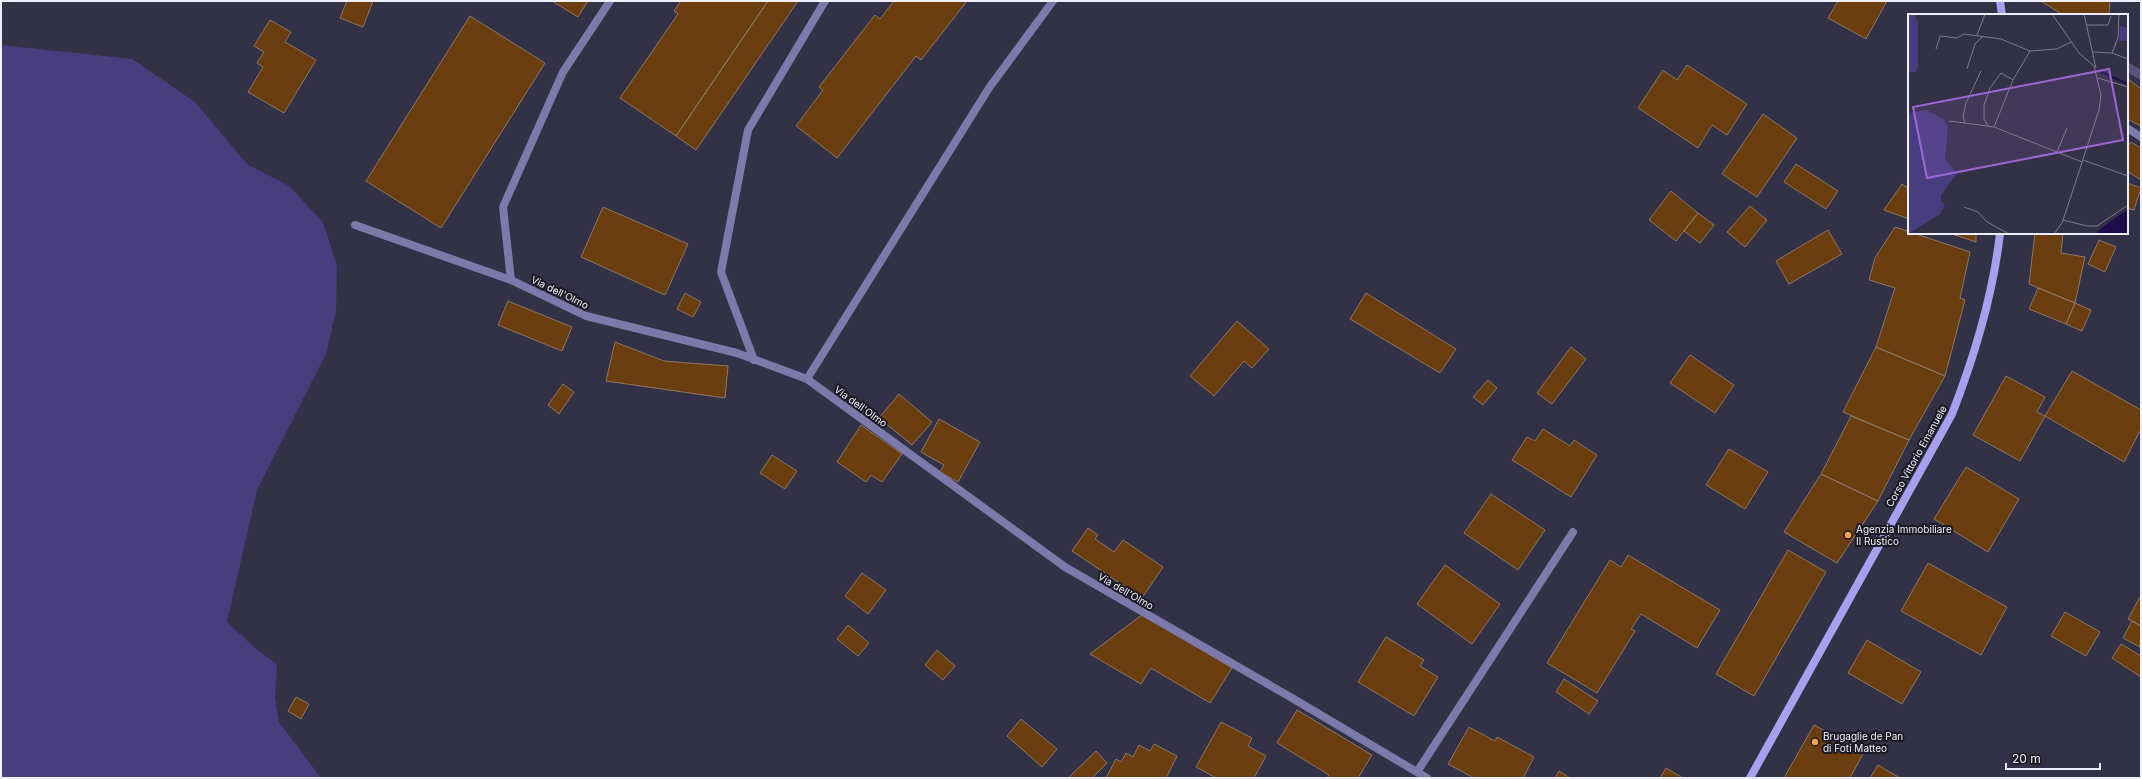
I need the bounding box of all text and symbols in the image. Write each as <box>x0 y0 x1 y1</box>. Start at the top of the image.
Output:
inset map <box>1908 14 2128 234</box>
street label: Via dell'Olmo <box>529 273 591 311</box>
street label: Via dell'Olmo <box>832 383 890 429</box>
street label: Corso Vittorio Emanuele <box>1883 403 1949 509</box>
place label: Agenzia Immobiliare Il Rustico <box>1856 523 1952 547</box>
marker: Agenzia Immobiliare Il Rustico <box>1843 530 1853 540</box>
street label: Via dell'Olmo <box>1096 570 1156 612</box>
place label: Brugaglie de Pan di Foti Matteo <box>1823 730 1903 754</box>
marker: Brugaglie de Pan di Foti Matteo <box>1810 737 1820 747</box>
scale bar <box>2006 745 2100 771</box>
text: 20 m <box>2012 751 2041 766</box>

